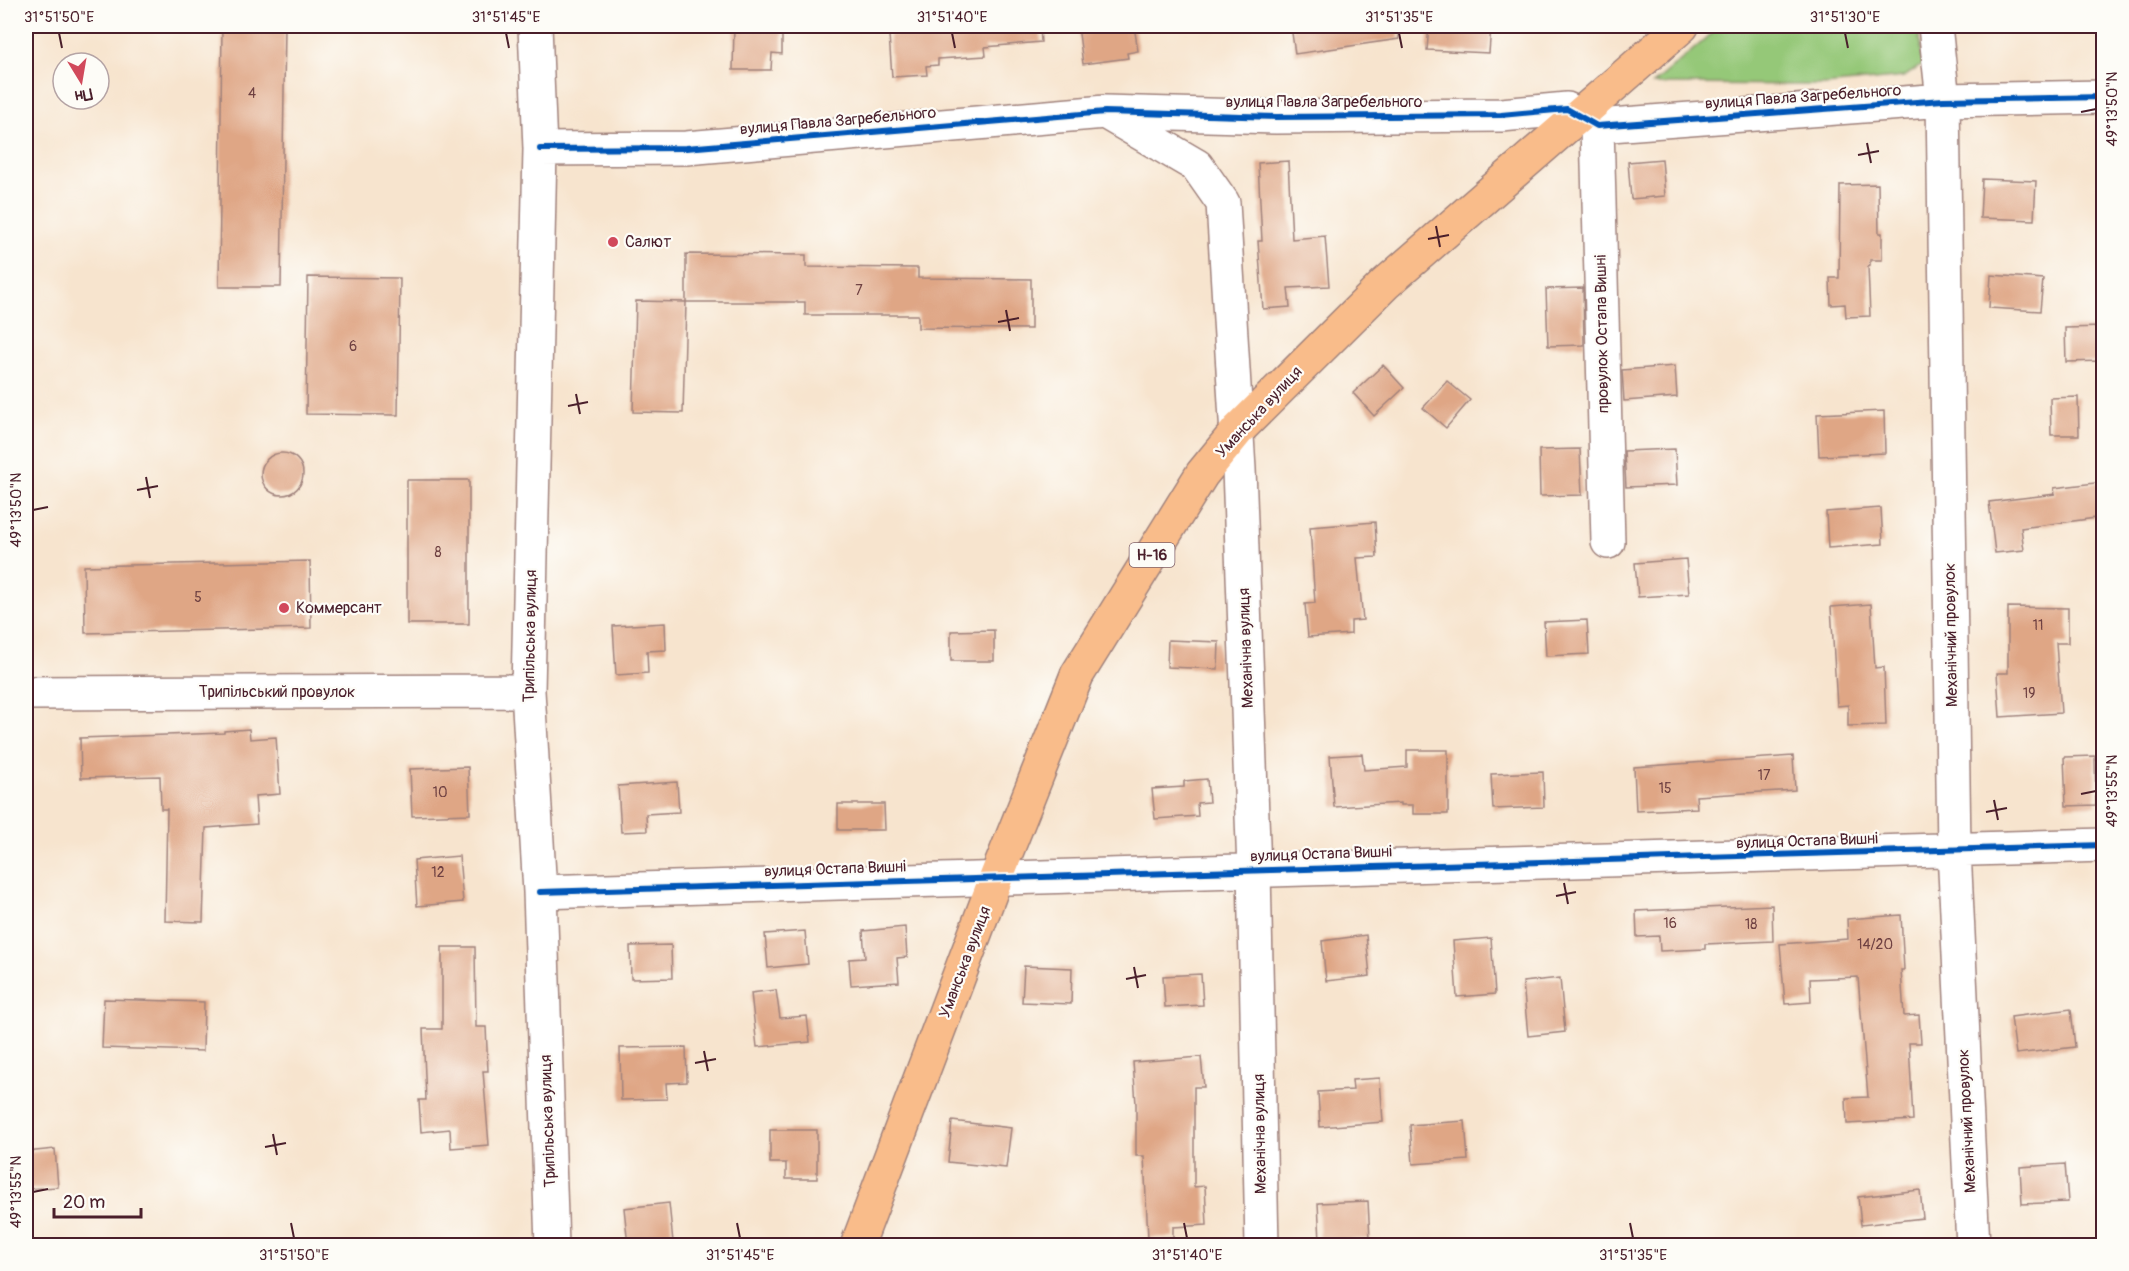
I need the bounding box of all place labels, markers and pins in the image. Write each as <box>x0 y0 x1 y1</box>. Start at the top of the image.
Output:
place label: Салют <box>625 232 671 252</box>
marker: Салют <box>606 235 620 249</box>
place label: Коммерсант <box>296 598 382 618</box>
marker: Коммерсант <box>277 601 291 615</box>

